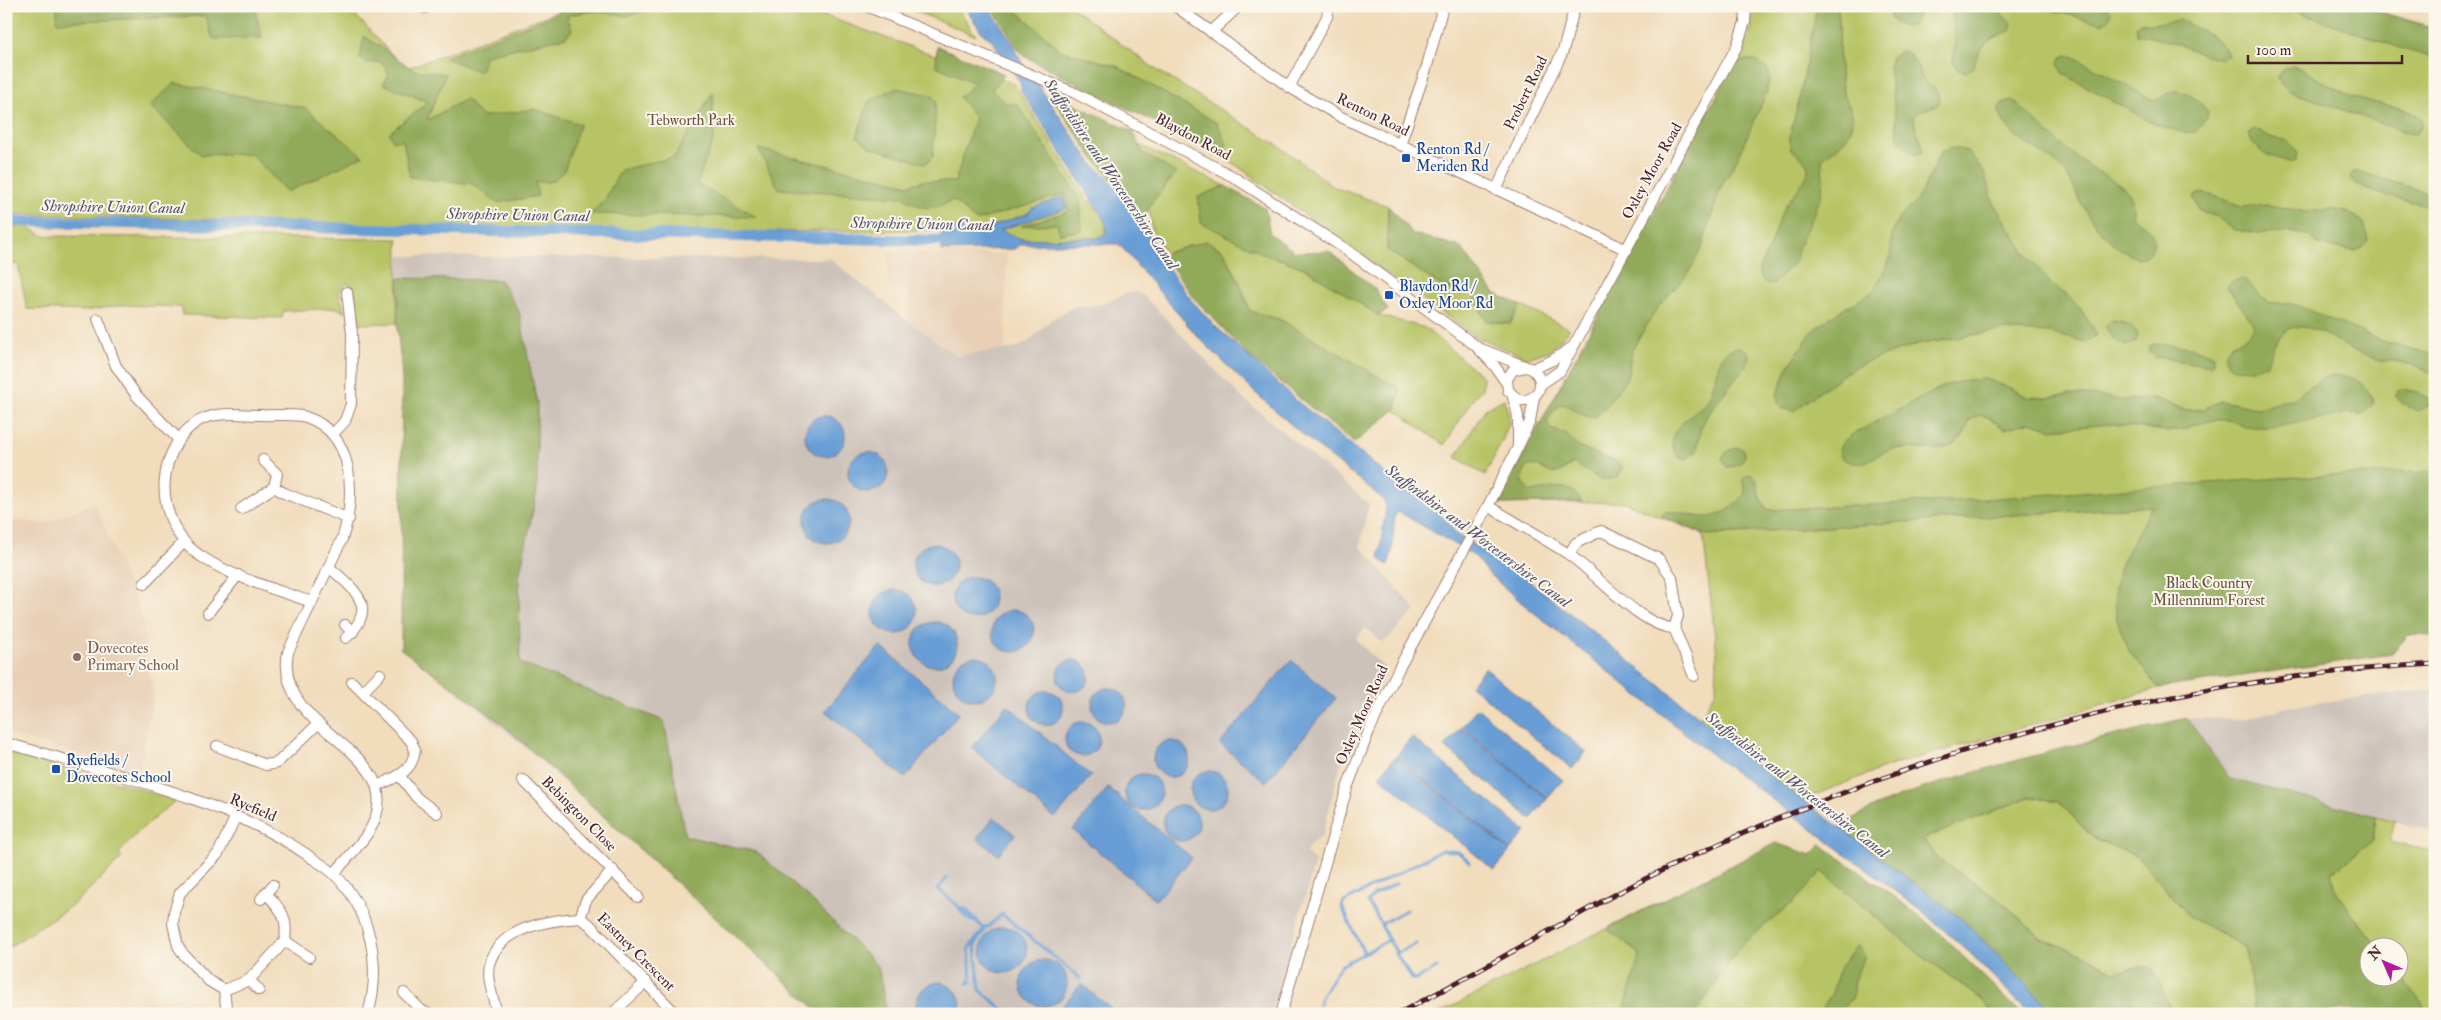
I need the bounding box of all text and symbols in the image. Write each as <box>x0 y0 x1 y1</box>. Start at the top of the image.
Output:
scale bar <box>2248 32 2402 64</box>
text: 100 m <box>2256 41 2292 60</box>
street label: Probert Road <box>1500 52 1552 133</box>
water label: Staffordshire and Worcestershire Canal <box>1039 74 1183 274</box>
street label: Renton Road <box>1333 89 1413 141</box>
street label: Blaydon Road <box>1152 109 1235 165</box>
park label: Tebworth Park <box>647 111 735 130</box>
street label: Oxley Moor Road <box>1618 119 1687 223</box>
place label: Renton Rd / Meriden Rd <box>1416 140 1491 176</box>
marker: Renton Rd / Meriden Rd <box>1400 152 1412 164</box>
water label: Shropshire Union Canal <box>40 196 186 218</box>
water label: Shropshire Union Canal <box>445 204 591 226</box>
water label: Shropshire Union Canal <box>849 213 995 235</box>
place label: Blaydon Rd / Oxley Moor Rd <box>1399 277 1494 313</box>
marker: Blaydon Rd / Oxley Moor Rd <box>1383 289 1395 301</box>
water label: Staffordshire and Worcestershire Canal <box>1381 459 1575 613</box>
park label: Black Country Millennium Forest <box>2153 574 2265 610</box>
place label: Dovecotes Primary School <box>87 639 179 675</box>
marker: Dovecotes Primary School <box>71 651 83 663</box>
street label: Oxley Moor Road <box>1331 661 1393 768</box>
water label: Staffordshire and Worcestershire Canal <box>1701 707 1893 863</box>
place label: Ryefields / Dovecotes School <box>66 751 171 787</box>
marker: Ryefields / Dovecotes School <box>50 763 62 775</box>
street label: Bebington Close <box>537 772 621 856</box>
street label: Ryefield <box>227 790 280 827</box>
street label: Eastney Crescent <box>593 909 679 995</box>
north arrow <box>2358 938 2408 988</box>
text: N <box>2364 942 2386 964</box>

